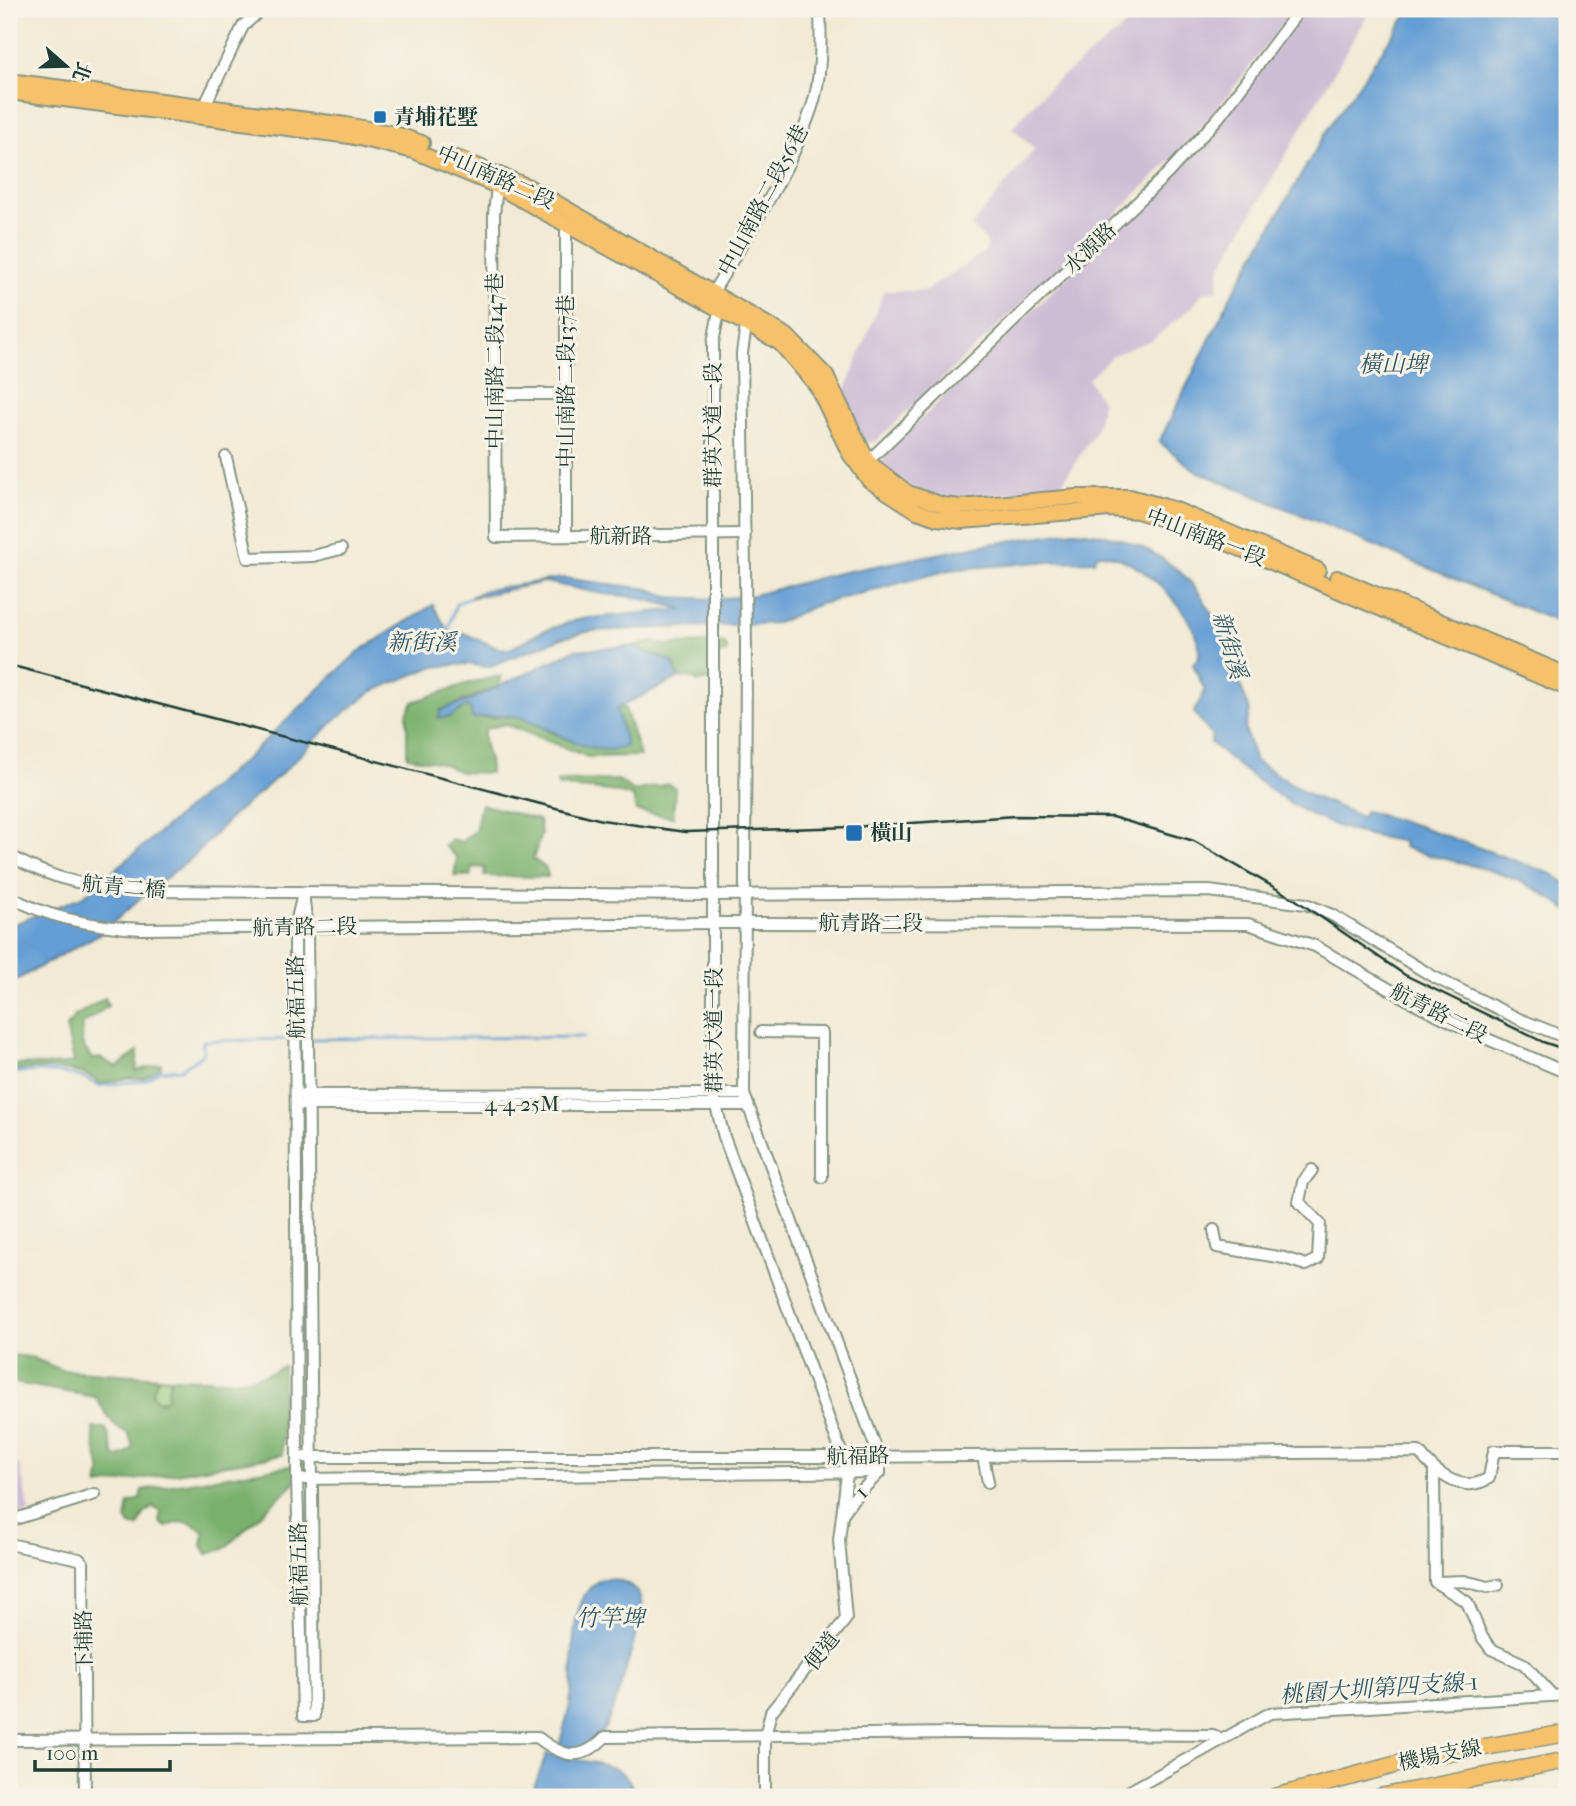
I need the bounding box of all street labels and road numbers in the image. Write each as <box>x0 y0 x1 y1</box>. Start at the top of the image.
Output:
street label: 中山南路二段56巷 <box>713 120 813 280</box>
street label: 中山南路二段 <box>434 140 558 214</box>
street label: 水源路 <box>1059 217 1121 279</box>
street label: 中山南路二段147巷 <box>483 273 507 449</box>
street label: 中山南路二段137巷 <box>554 294 578 468</box>
street label: 群英大道一段 <box>701 362 725 488</box>
street label: 中山南路一段 <box>1143 503 1269 571</box>
street label: 航新路 <box>590 524 653 548</box>
street label: 航青二橋 <box>81 871 167 903</box>
street label: 航青路二段 <box>819 911 924 935</box>
street label: 航青路二段 <box>252 914 358 940</box>
street label: 航福五路 <box>283 955 309 1039</box>
street label: 群英大道一段 <box>702 967 726 1093</box>
street label: 航青路二段 <box>1387 978 1491 1048</box>
street label: 4-4-25M <box>485 1092 559 1116</box>
street label: 航福路 <box>826 1443 890 1469</box>
street label: 1 <box>850 1481 872 1503</box>
street label: 航福五路 <box>286 1522 312 1606</box>
street label: 下埔路 <box>71 1609 97 1673</box>
street label: 便道 <box>800 1627 844 1675</box>
street label: 機場支線 <box>1396 1735 1484 1775</box>

